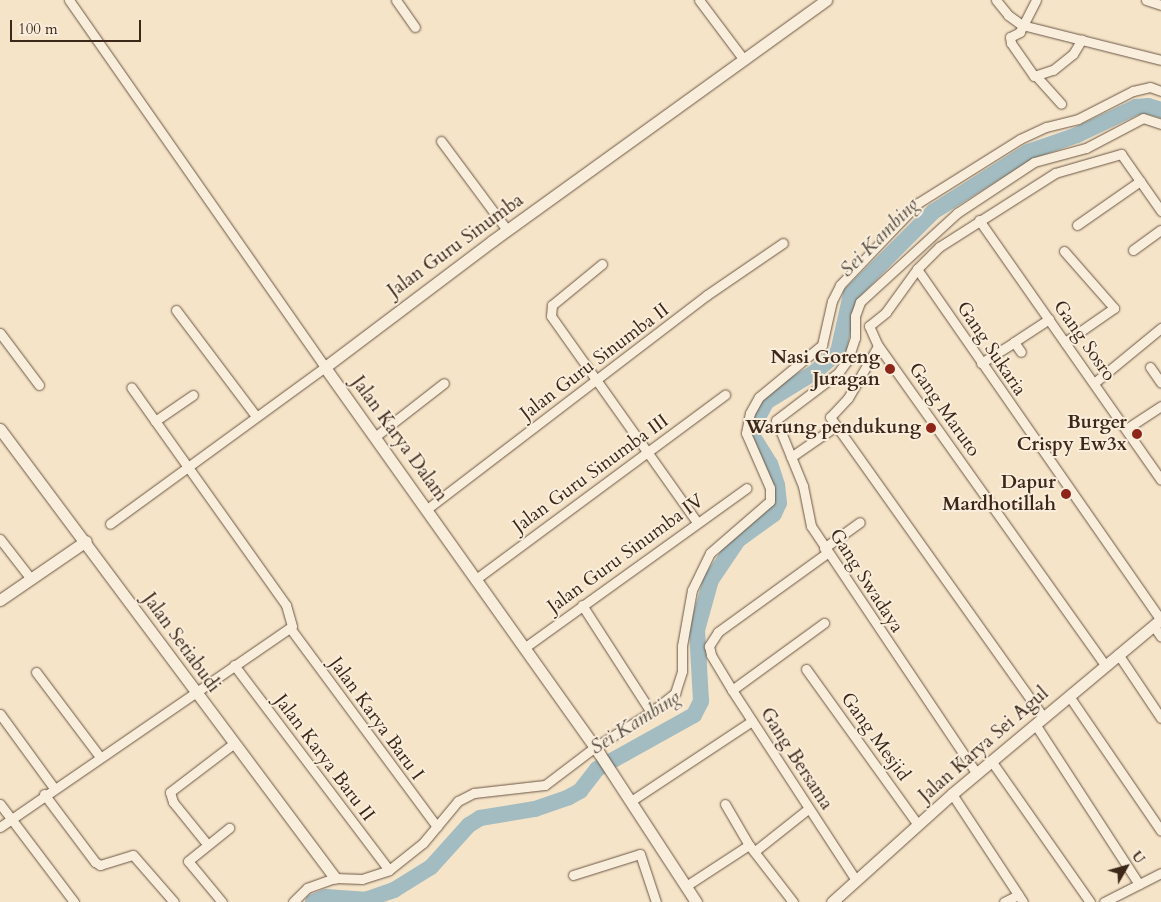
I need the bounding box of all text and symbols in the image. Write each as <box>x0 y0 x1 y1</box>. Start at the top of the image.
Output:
scale bar <box>12 10 144 42</box>
text: 100 m <box>18 19 58 39</box>
street label: Jalan Guru Sinumba <box>384 189 528 303</box>
water label: Sei Kambing <box>834 192 924 282</box>
street label: Gang Sosro <box>1048 296 1120 386</box>
street label: Gang Sukaria <box>951 298 1031 400</box>
street label: Jalan Guru Sinumba II <box>516 299 674 425</box>
place label: Nasi Goreng Juragan <box>770 347 880 391</box>
street label: Gang Maruto <box>903 359 985 461</box>
marker: Nasi Goreng Juragan <box>884 363 896 375</box>
street label: Jalan Karya Dalam <box>346 372 452 506</box>
street label: Jalan Guru Sinumba III <box>509 410 673 538</box>
place label: Burger Crispy Ew3x <box>1017 412 1127 456</box>
place label: Warung pendukung <box>745 417 921 439</box>
marker: Warung pendukung <box>925 422 937 434</box>
marker: Burger Crispy Ew3x <box>1131 428 1143 440</box>
place label: Dapur Mardhotillah <box>942 472 1056 516</box>
marker: Dapur Mardhotillah <box>1060 488 1072 500</box>
street label: Jalan Guru Sinumba IV <box>543 490 709 618</box>
street label: Gang Swadaya <box>824 525 908 637</box>
street label: Jalan Setiabudi <box>137 589 225 697</box>
street label: Jalan Karya Baru I <box>324 653 428 785</box>
street label: Jalan Karya Sei Agul <box>915 683 1053 807</box>
water label: Sei Kambing <box>585 685 685 759</box>
street label: Gang Mesjid <box>835 688 915 786</box>
street label: Jalan Karya Baru II <box>269 690 379 826</box>
street label: Gang Bersama <box>755 704 837 814</box>
north arrow <box>1101 842 1151 892</box>
text: U <box>1127 847 1149 868</box>

